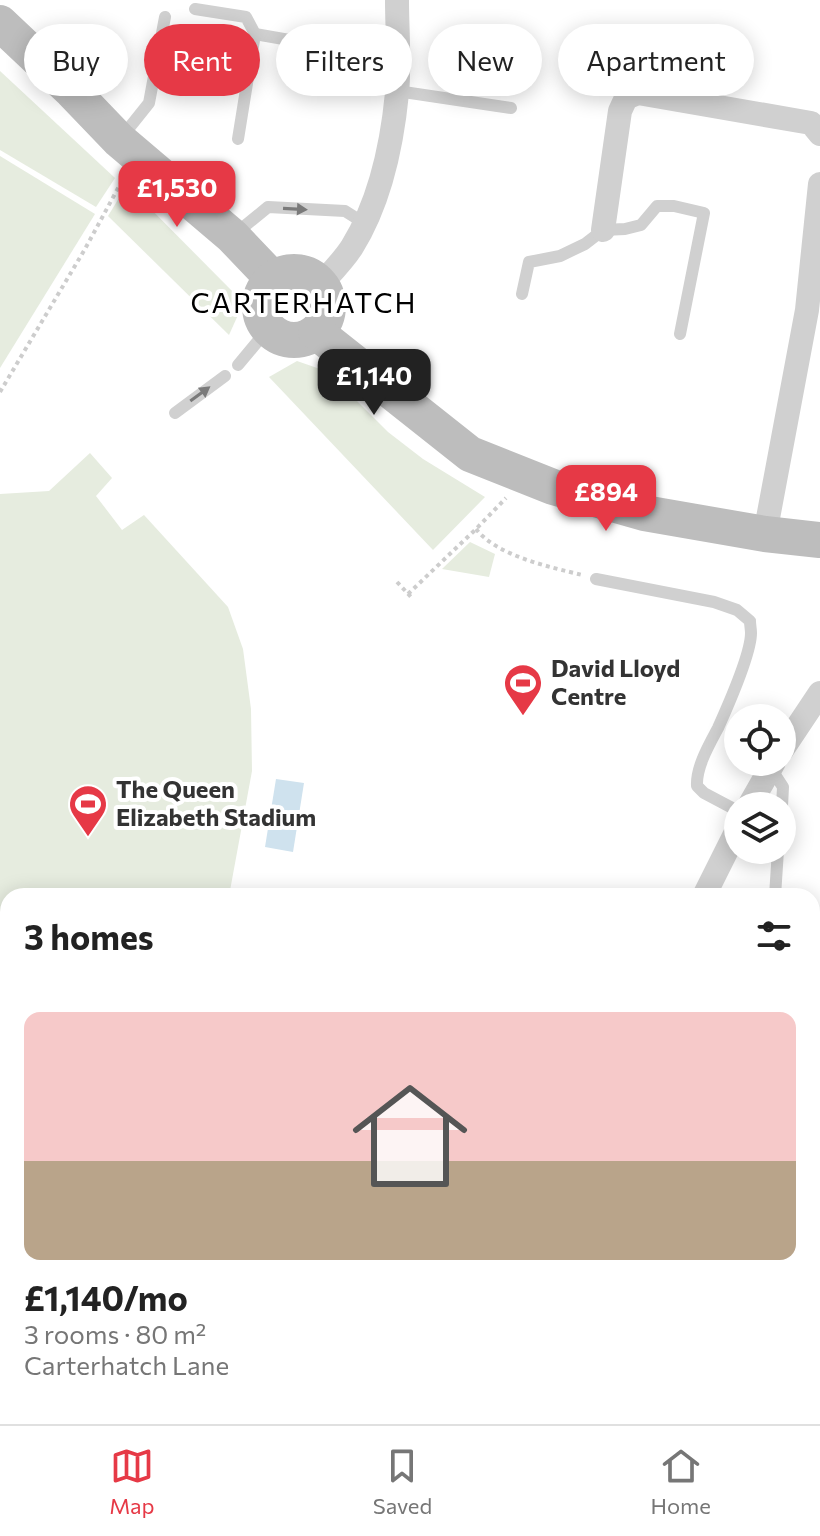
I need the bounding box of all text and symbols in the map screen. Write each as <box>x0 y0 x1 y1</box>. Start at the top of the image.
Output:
chip: Buy <box>24 24 128 96</box>
chip: Rent <box>144 24 260 96</box>
chip: Filters <box>276 24 412 96</box>
chip: New <box>428 24 542 96</box>
chip: Apartment <box>558 24 754 96</box>
pin: £1,530 <box>112 161 242 229</box>
text: £1,530 <box>136 171 218 202</box>
one-way arrow <box>283 202 308 215</box>
district label: CARTERHATCH <box>190 285 418 319</box>
pin: £1,140 <box>309 349 439 417</box>
text: £1,140 <box>336 359 412 390</box>
one-way arrow <box>189 387 210 403</box>
pin: £894 <box>559 465 653 533</box>
text: £894 <box>574 475 638 506</box>
place label: David Lloyd Centre <box>551 653 680 710</box>
sports icon: David Lloyd Centre <box>502 662 544 717</box>
map controls <box>724 704 796 864</box>
button: locate <box>724 704 796 776</box>
place label: The Queen Elizabeth Stadium <box>116 774 316 831</box>
sports icon: The Queen Elizabeth Stadium <box>67 783 109 838</box>
button: layers <box>724 792 796 864</box>
icon: filters <box>752 914 796 958</box>
text: 3 homes <box>24 915 154 957</box>
icon: home <box>338 1064 482 1208</box>
text: £1,140/mo <box>24 1276 188 1318</box>
text: 3 rooms · 80 m² <box>24 1318 206 1349</box>
text: Carterhatch Lane <box>24 1349 229 1380</box>
tab: Map <box>109 1444 155 1519</box>
tab: Saved <box>373 1444 432 1519</box>
tab: Home <box>650 1444 711 1519</box>

